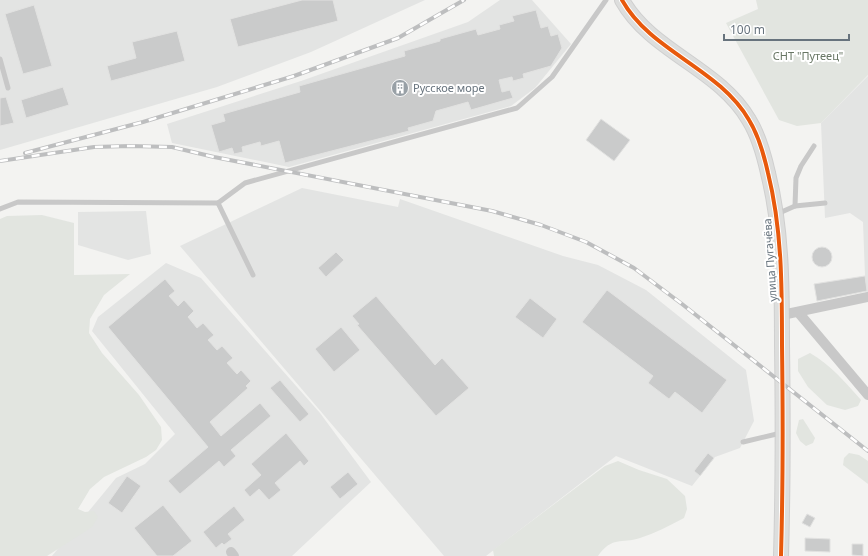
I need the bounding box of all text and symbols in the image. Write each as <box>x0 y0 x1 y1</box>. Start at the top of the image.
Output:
scale bar <box>724 16 849 42</box>
text: 100 m <box>730 21 765 38</box>
park label: СНТ "Путеец" <box>773 48 843 63</box>
building icon: Русское море <box>390 78 410 98</box>
place label: Русское море <box>413 80 484 95</box>
street label: улица Пугачёва <box>759 218 780 302</box>

